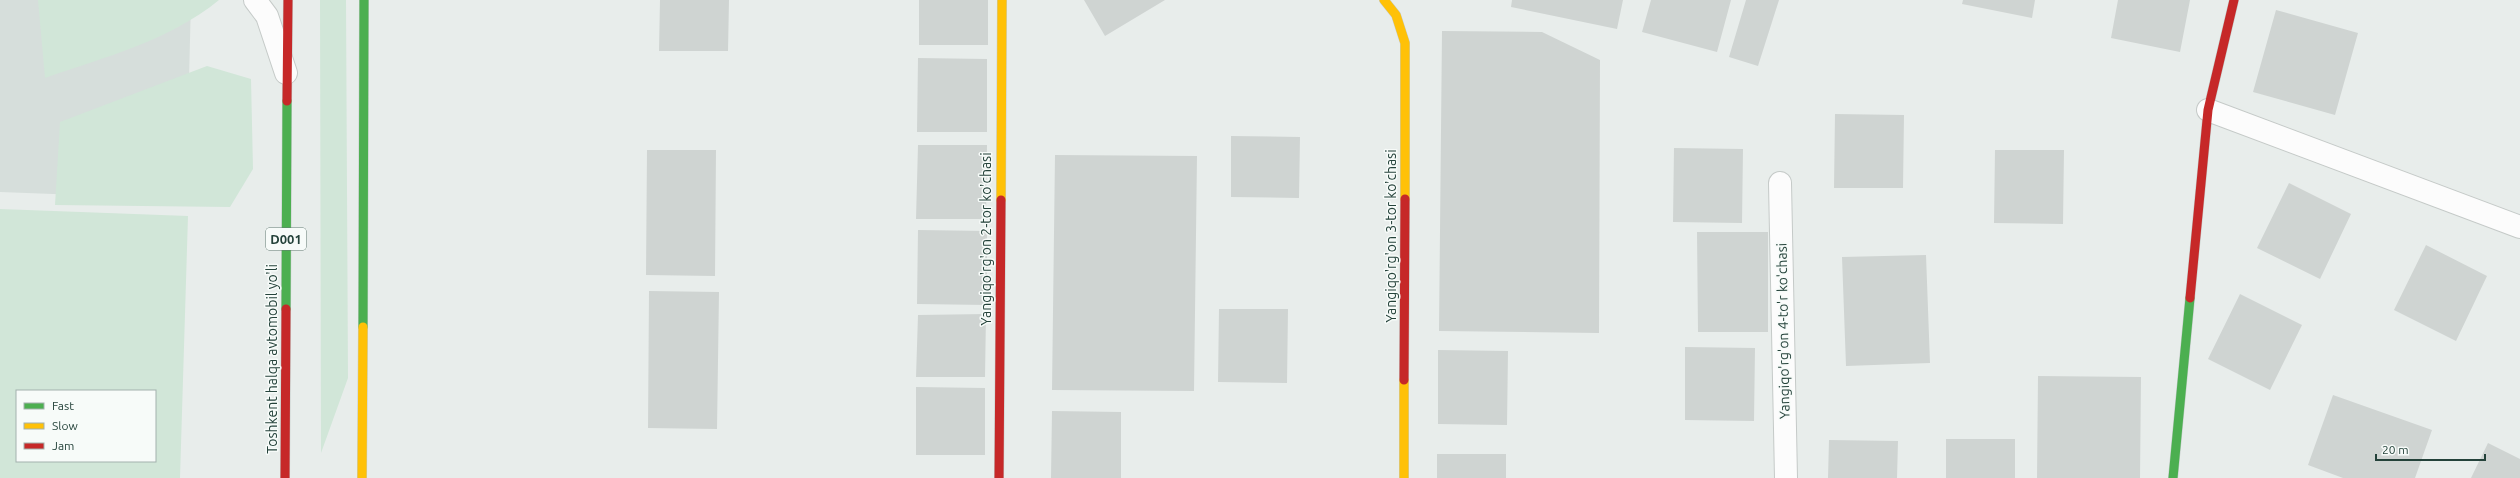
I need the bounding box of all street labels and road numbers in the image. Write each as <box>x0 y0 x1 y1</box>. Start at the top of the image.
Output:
street label: Yangiqo'rg'on 3-tor ko'chasi <box>1383 149 1399 323</box>
street label: Yangiqo'rg'on 2-tor ko'chasi <box>978 152 994 326</box>
road number: D001 <box>266 228 306 250</box>
street label: Yangiqo'rg'on 4-to'r ko'chasi <box>1773 243 1793 419</box>
street label: Toshkent halqa avtomobil yo'li <box>264 264 280 454</box>

